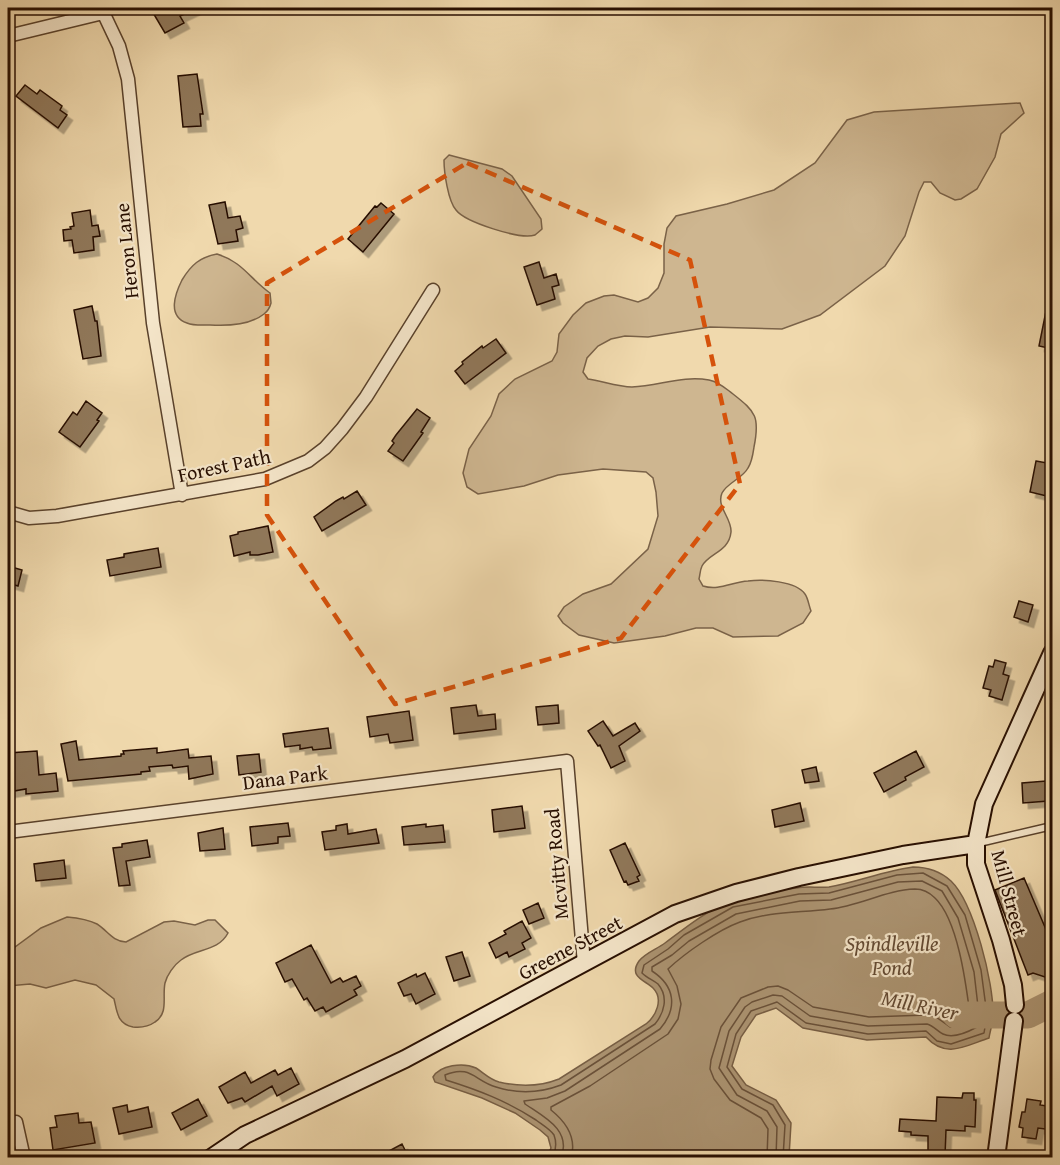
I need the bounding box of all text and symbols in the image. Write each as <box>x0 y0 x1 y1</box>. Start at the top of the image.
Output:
street label: Heron Lane <box>107 202 145 300</box>
street label: Forest Path <box>175 441 273 489</box>
street label: Dana Park <box>241 757 330 797</box>
street label: Mcvitty Road <box>537 807 575 921</box>
street label: Mill Street <box>985 847 1035 939</box>
street label: Greene Street <box>513 907 627 987</box>
water label: Spindleville Pond <box>845 928 939 983</box>
water label: Mill River <box>879 982 963 1029</box>

